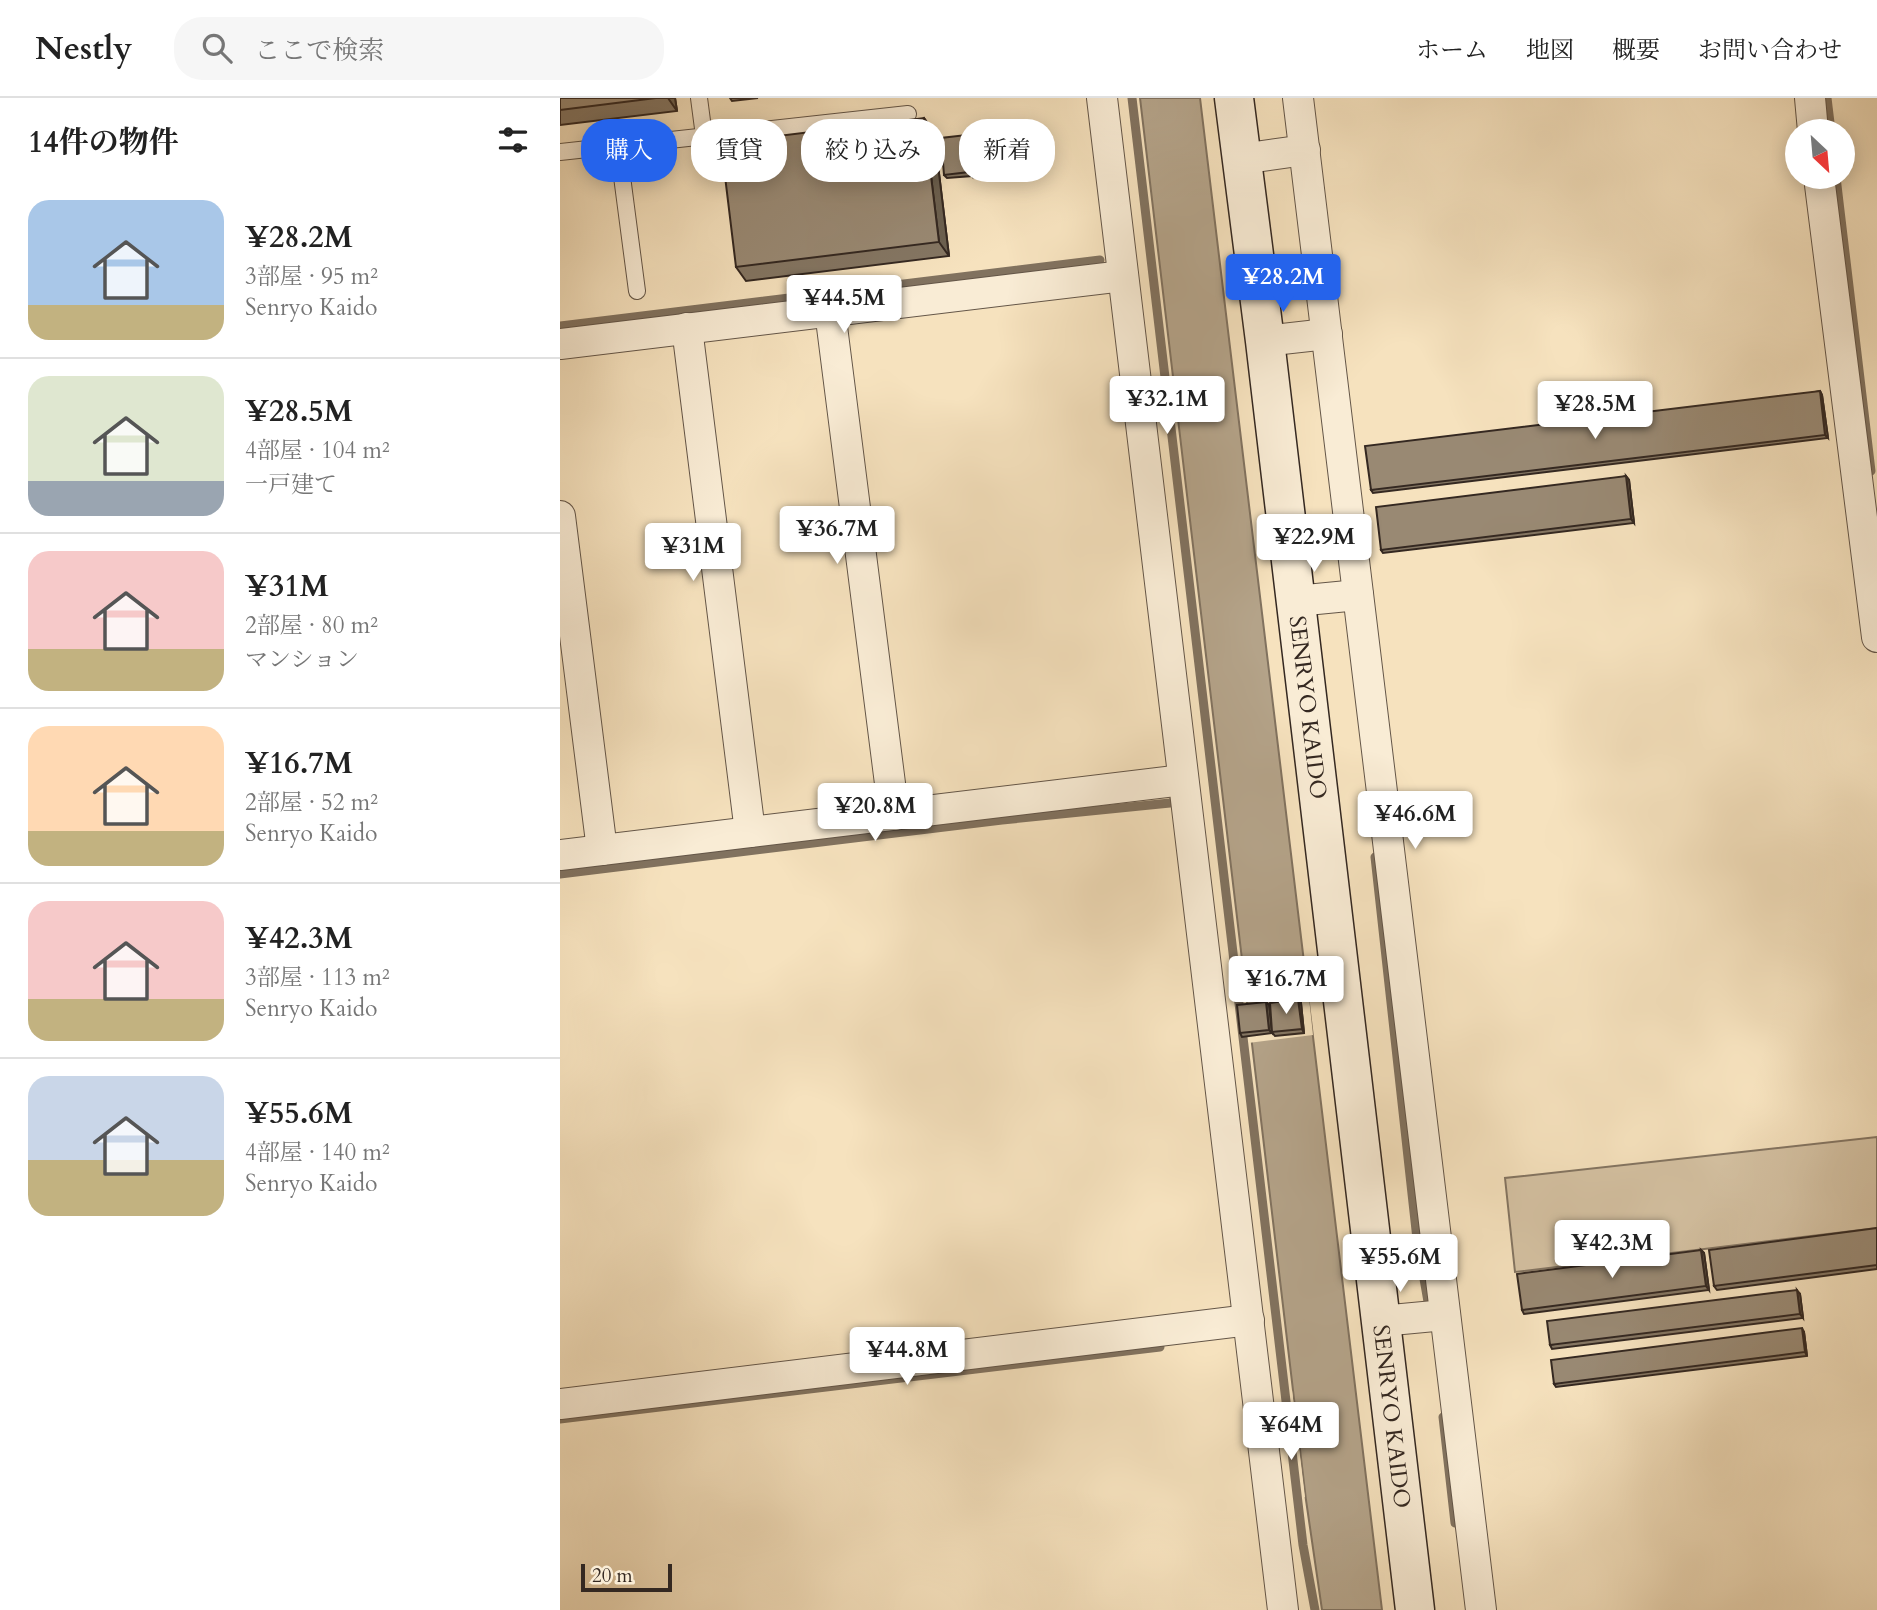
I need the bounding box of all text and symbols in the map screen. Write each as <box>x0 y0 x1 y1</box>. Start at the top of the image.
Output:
search box <box>174 17 664 80</box>
text: Nestly <box>35 26 132 71</box>
icon: search <box>198 29 236 67</box>
text: ここで検索 <box>254 33 384 68</box>
text: ホーム <box>1416 34 1488 67</box>
text: 地図 <box>1526 34 1574 67</box>
text: 概要 <box>1612 34 1660 67</box>
text: お問い合わせ <box>1698 34 1842 67</box>
chip: 購入 <box>581 119 677 182</box>
chip: 賃貸 <box>691 119 787 182</box>
chip: 絞り込み <box>801 119 945 182</box>
chip: 新着 <box>959 119 1055 182</box>
north arrow <box>1785 119 1855 189</box>
map controls <box>1785 119 1855 189</box>
icon: filters <box>494 121 532 159</box>
text: 14件の物件 <box>28 122 179 163</box>
text: ¥28.2M <box>245 217 353 258</box>
icon: home <box>84 228 168 312</box>
pin: ¥28.2M <box>1226 254 1340 314</box>
text: 3部屋 · 95 m² <box>245 261 378 292</box>
text: ¥28.2M <box>1242 261 1324 292</box>
pin: ¥44.5M <box>787 275 901 335</box>
text: ¥44.5M <box>803 282 885 313</box>
text: Senryo Kaido <box>245 292 377 323</box>
pin: ¥32.1M <box>1110 376 1224 436</box>
pin: ¥28.5M <box>1538 382 1652 441</box>
text: ¥32.1M <box>1126 383 1208 414</box>
text: ¥28.5M <box>1554 388 1636 419</box>
text: ¥28.5M <box>245 391 353 432</box>
icon: home <box>84 404 168 488</box>
text: 4部屋 · 104 m² <box>245 435 390 466</box>
text: 一戸建て <box>245 469 337 500</box>
pin: ¥36.7M <box>780 506 894 566</box>
text: ¥36.7M <box>796 513 878 544</box>
pin: ¥22.9M <box>1257 514 1371 574</box>
text: ¥22.9M <box>1273 521 1355 552</box>
pin: ¥31M <box>652 524 734 583</box>
text: ¥31M <box>661 530 725 561</box>
text: ¥31M <box>245 566 329 607</box>
icon: home <box>84 579 168 663</box>
text: 2部屋 · 80 m² <box>245 610 378 641</box>
street label: SENRYO KAIDO <box>1282 614 1334 801</box>
text: マンション <box>245 644 359 675</box>
text: ¥16.7M <box>245 743 353 784</box>
icon: home <box>84 754 168 838</box>
pin: ¥20.8M <box>818 784 932 843</box>
text: 2部屋 · 52 m² <box>245 787 378 818</box>
text: ¥20.8M <box>834 790 916 821</box>
pin: ¥46.6M <box>1358 792 1472 851</box>
text: ¥46.6M <box>1374 798 1456 829</box>
text: Senryo Kaido <box>245 818 377 849</box>
text: ¥42.3M <box>245 918 353 959</box>
icon: home <box>84 929 168 1013</box>
pin: ¥16.7M <box>1229 956 1343 1016</box>
text: 3部屋 · 113 m² <box>245 962 390 993</box>
text: ¥16.7M <box>1245 963 1327 994</box>
text: Senryo Kaido <box>245 993 377 1024</box>
text: ¥55.6M <box>245 1093 353 1134</box>
icon: home <box>84 1104 168 1188</box>
text: 4部屋 · 140 m² <box>245 1137 390 1168</box>
text: Senryo Kaido <box>245 1168 377 1199</box>
pin: ¥42.3M <box>1555 1220 1669 1280</box>
text: ¥42.3M <box>1571 1227 1653 1258</box>
pin: ¥55.6M <box>1343 1234 1457 1294</box>
text: ¥55.6M <box>1359 1241 1441 1272</box>
street label: SENRYO KAIDO <box>1365 1323 1418 1510</box>
pin: ¥44.8M <box>850 1328 964 1387</box>
text: ¥44.8M <box>866 1334 948 1365</box>
pin: ¥64M <box>1250 1402 1332 1462</box>
text: ¥64M <box>1259 1409 1323 1440</box>
scale bar <box>581 1561 672 1593</box>
text: 20 m <box>592 1563 633 1589</box>

